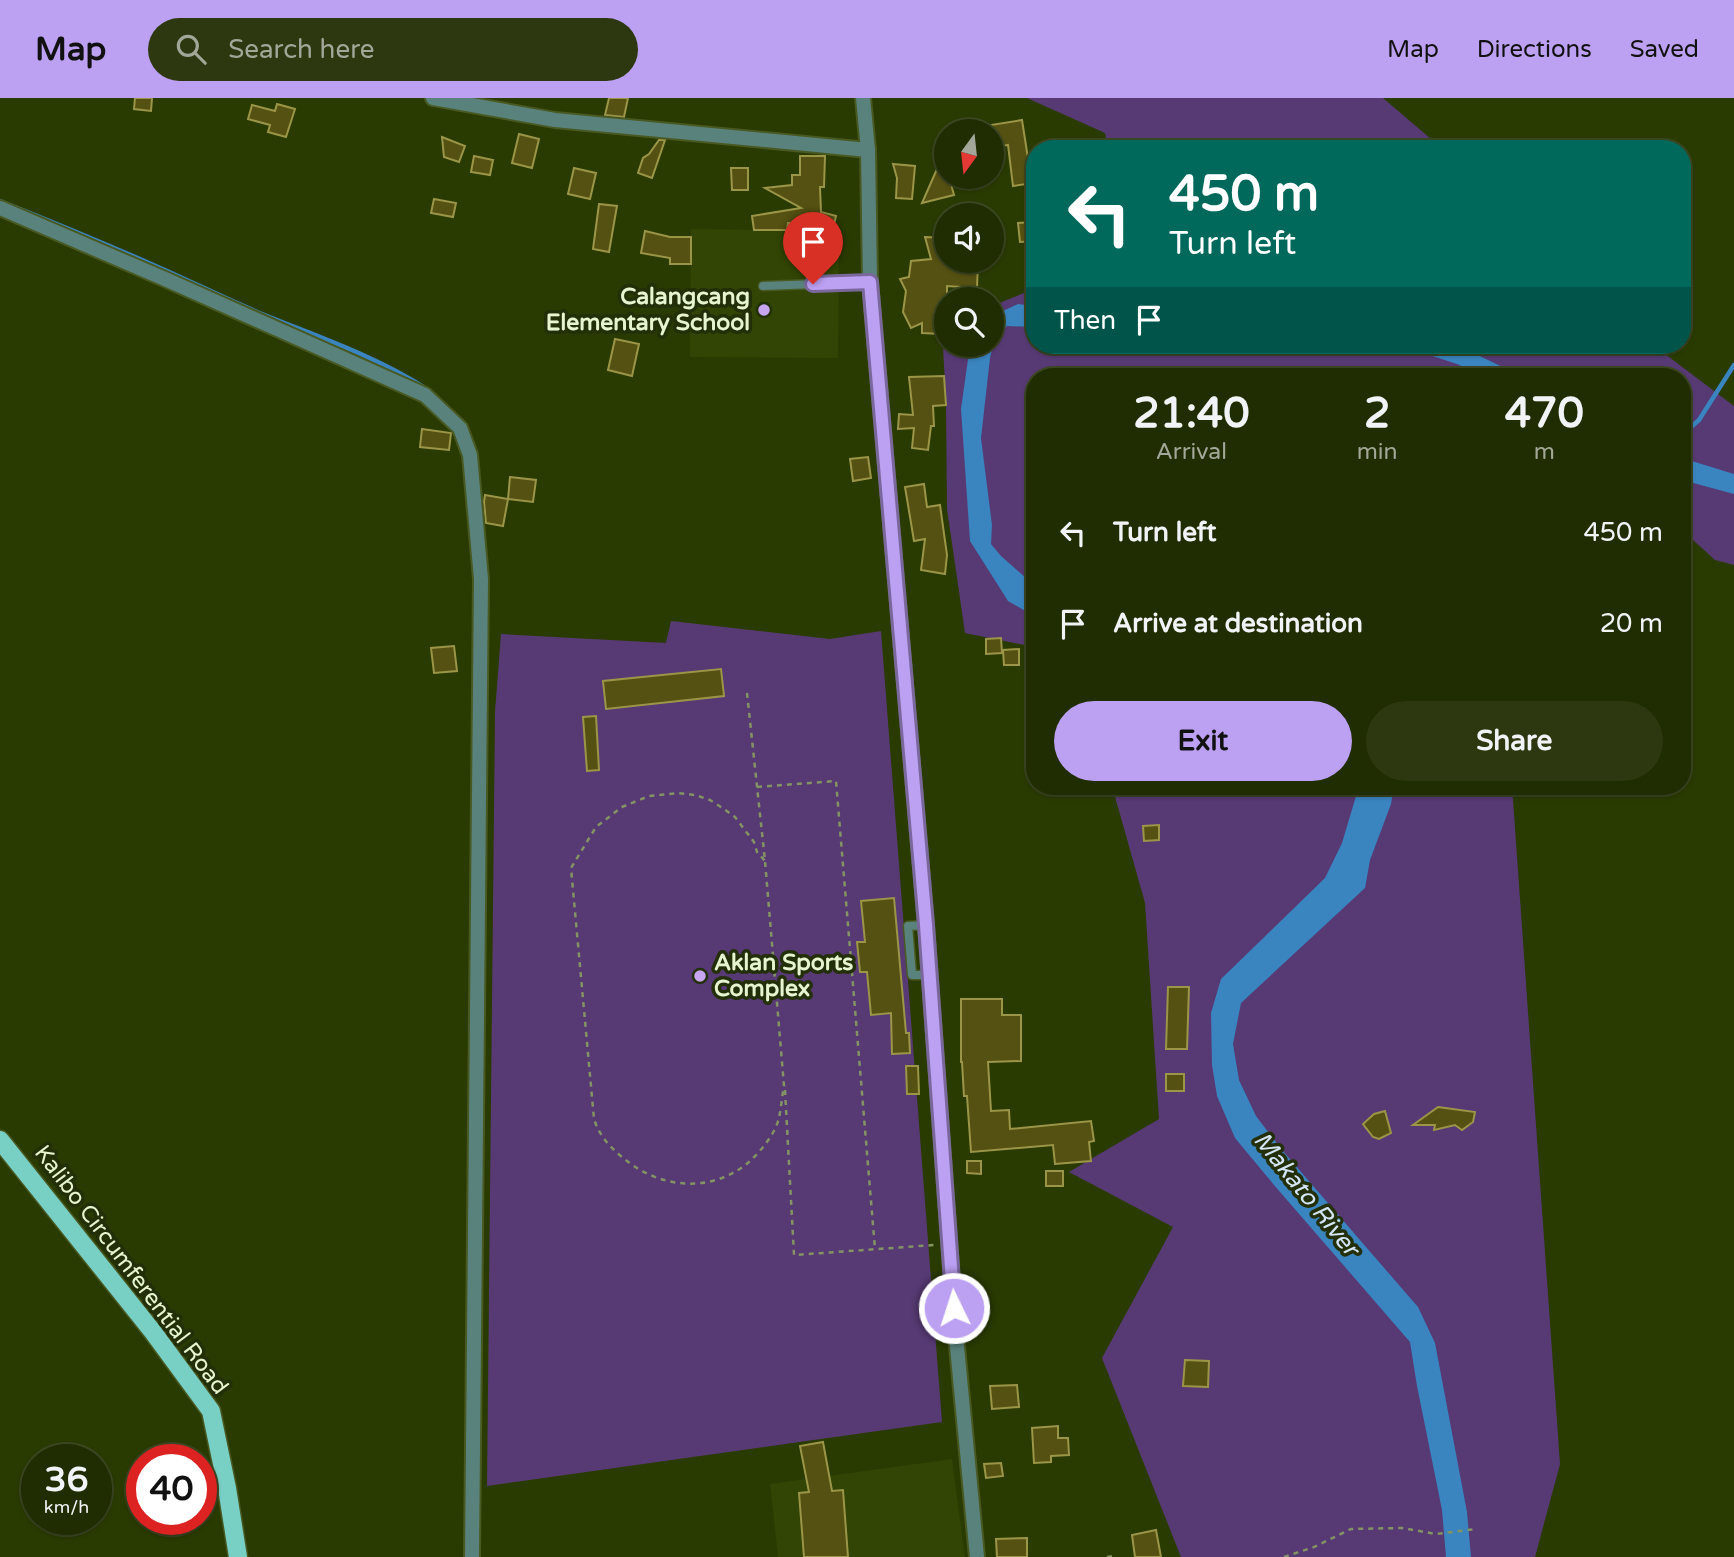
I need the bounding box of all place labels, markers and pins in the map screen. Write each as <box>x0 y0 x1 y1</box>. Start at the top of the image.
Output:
pin <box>783 212 843 284</box>
place label: Calangcang Elementary School <box>546 283 750 337</box>
marker: Calangcang Elementary School <box>756 302 772 318</box>
place label: Aklan Sports Complex <box>714 949 853 1003</box>
marker: Aklan Sports Complex <box>692 968 708 984</box>

